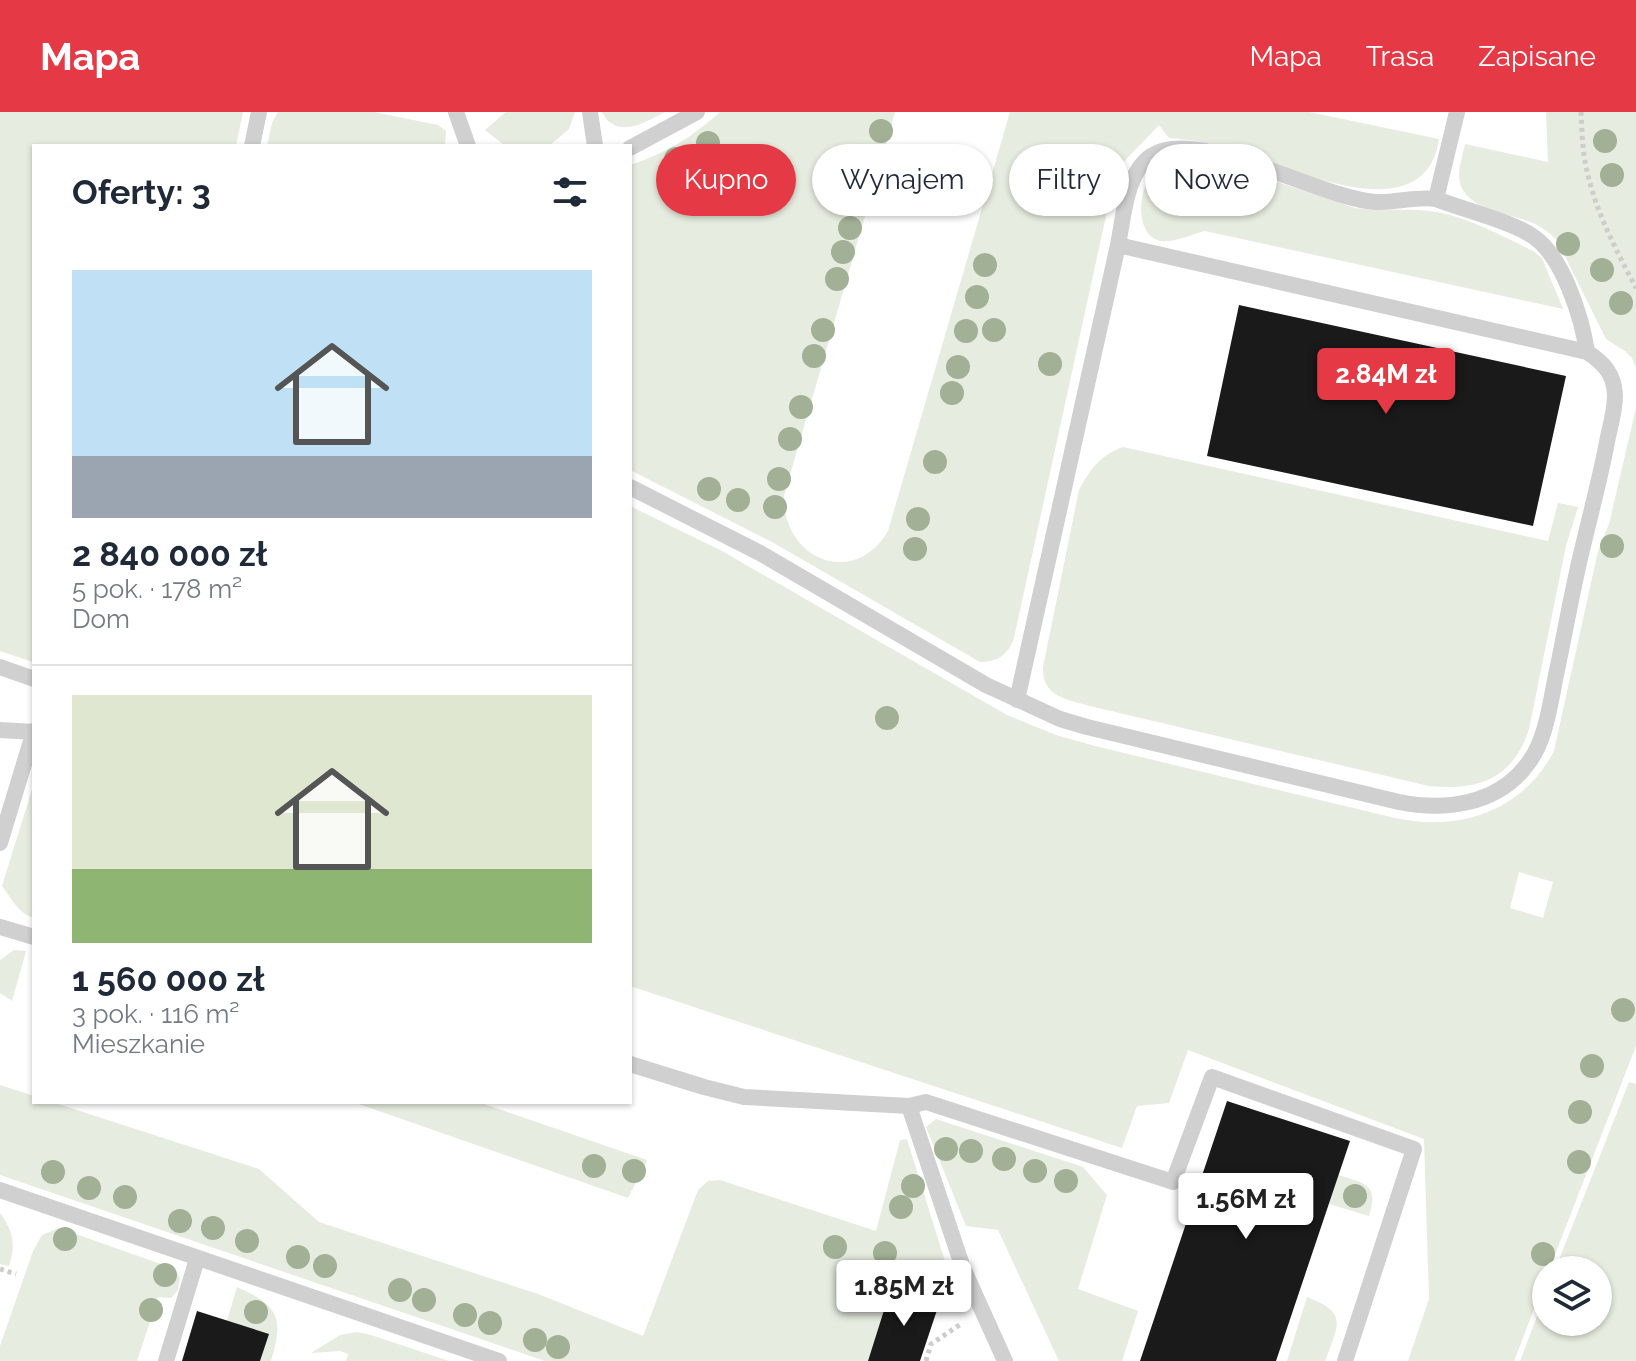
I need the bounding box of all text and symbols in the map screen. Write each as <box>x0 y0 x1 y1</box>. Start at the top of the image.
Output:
text: Mapa <box>40 34 140 79</box>
text: Mapa <box>1250 40 1322 73</box>
text: Trasa <box>1366 40 1434 73</box>
text: Zapisane <box>1478 40 1596 73</box>
chip: Kupno <box>656 144 796 216</box>
chip: Wynajem <box>812 144 993 216</box>
chip: Filtry <box>1009 144 1129 216</box>
chip: Nowe <box>1145 144 1277 216</box>
icon: filters <box>548 170 592 214</box>
text: Oferty: 3 <box>72 172 211 212</box>
icon: home <box>260 322 404 466</box>
pin: 2.84M zł <box>1303 348 1469 416</box>
text: 2.84M zł <box>1335 359 1437 389</box>
text: 2 840 000 zł <box>72 534 268 574</box>
text: 5 pok. · 178 m² <box>72 574 242 604</box>
text: Dom <box>72 604 130 634</box>
icon: home <box>260 747 404 891</box>
text: 1 560 000 zł <box>72 959 265 999</box>
text: 3 pok. · 116 m² <box>72 999 239 1029</box>
text: Mieszkanie <box>72 1029 205 1059</box>
pin: 1.56M zł <box>1163 1173 1329 1241</box>
text: 1.56M zł <box>1196 1184 1296 1214</box>
map controls <box>1532 1256 1612 1336</box>
button: layers <box>1532 1256 1612 1336</box>
pin: 1.85M zł <box>821 1260 987 1328</box>
text: 1.85M zł <box>854 1271 954 1301</box>

